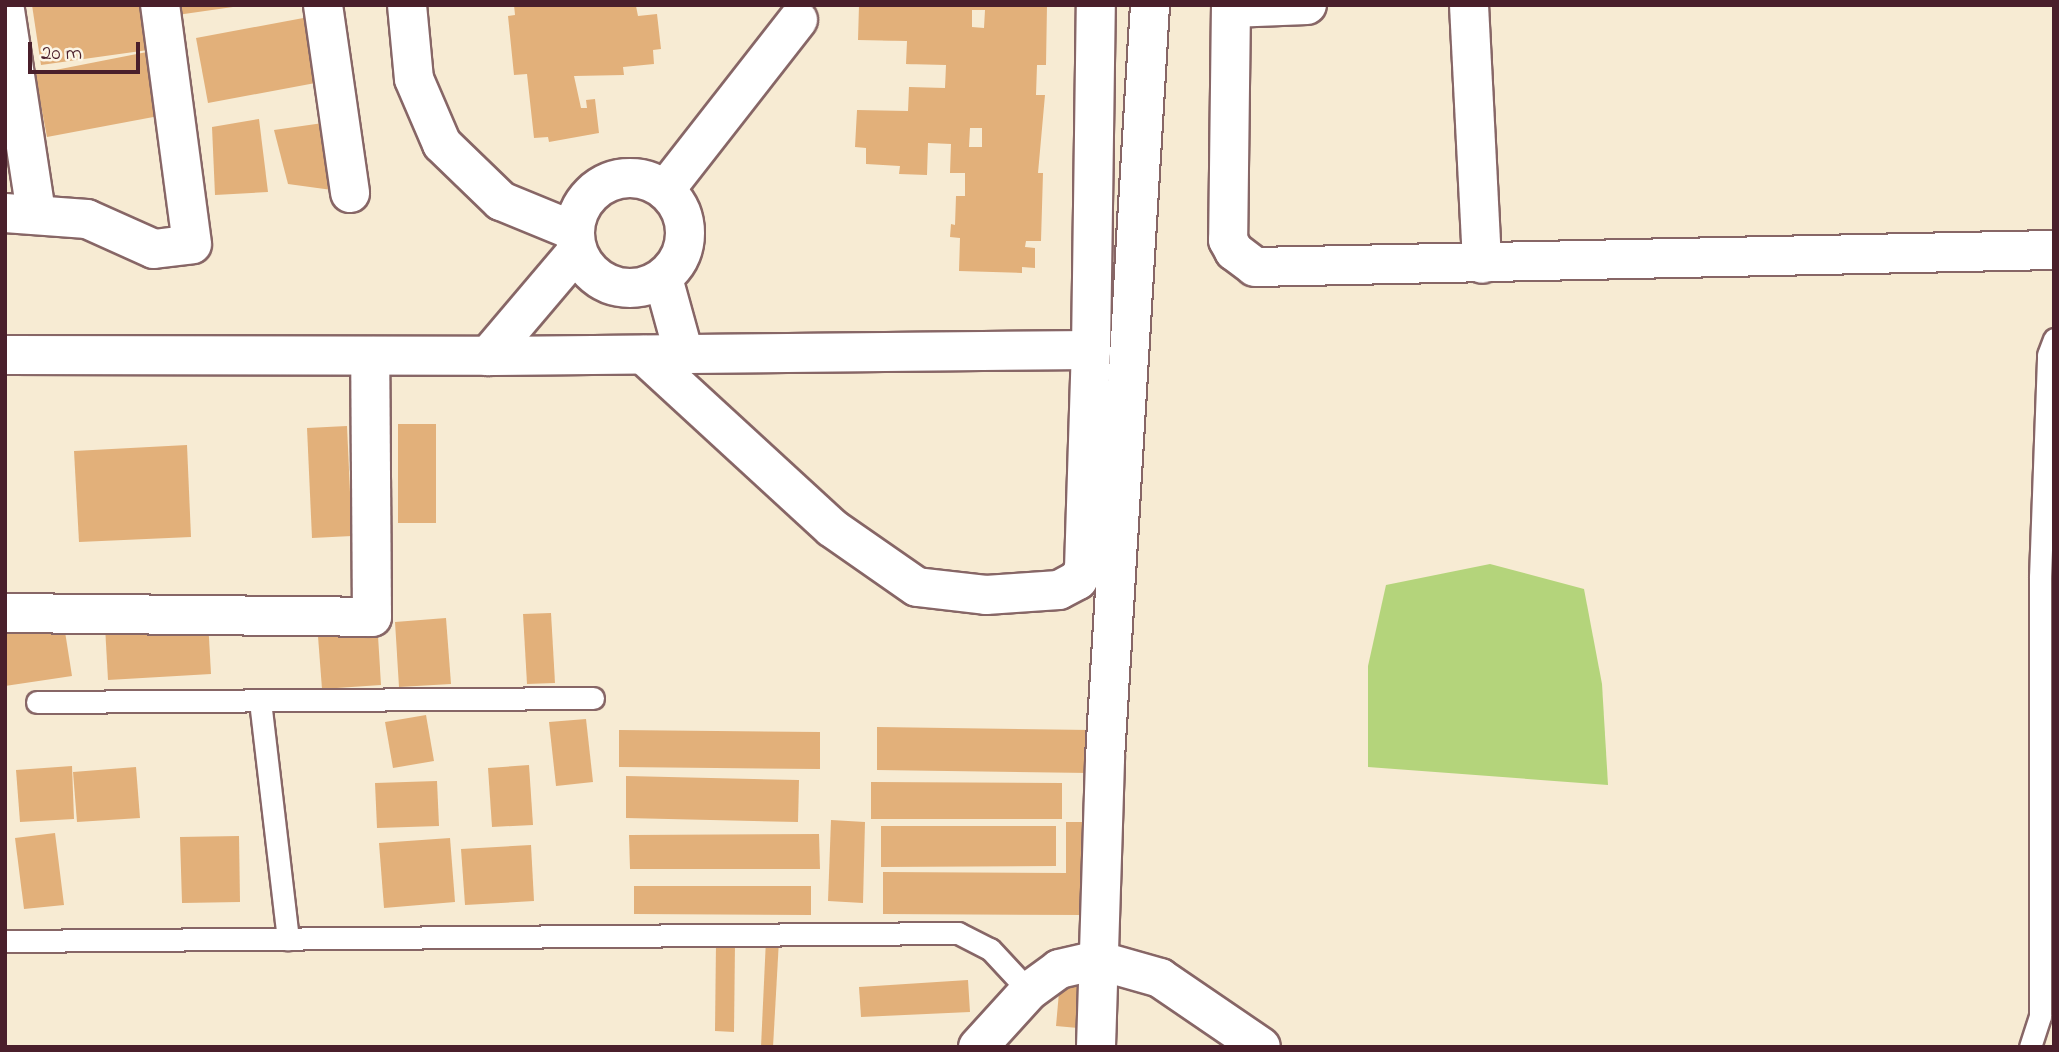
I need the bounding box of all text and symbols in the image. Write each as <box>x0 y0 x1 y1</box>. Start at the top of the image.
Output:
scale bar <box>32 28 144 72</box>
text: 20 m <box>41 39 82 69</box>

